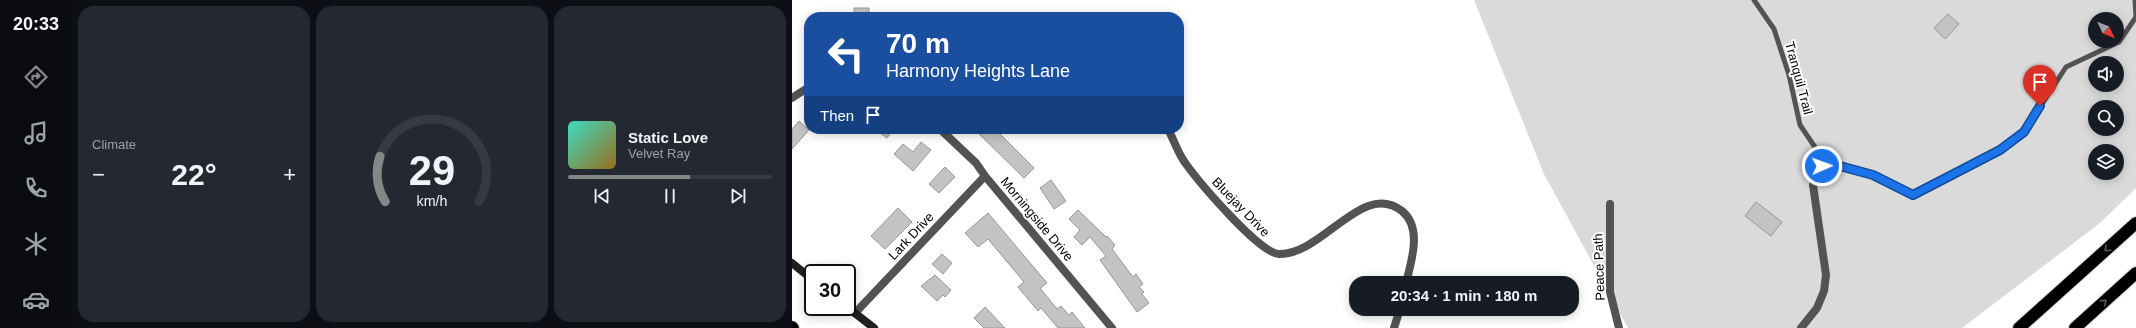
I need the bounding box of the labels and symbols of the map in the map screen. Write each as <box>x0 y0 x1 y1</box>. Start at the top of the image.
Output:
north arrow <box>2088 12 2124 48</box>
street label: Tranquil Trail <box>1782 40 1816 116</box>
pin <box>2023 65 2057 106</box>
position arrow <box>1801 145 1843 187</box>
street label: Morningside Drive <box>998 174 1076 264</box>
street label: Bluejay Drive <box>1209 174 1273 240</box>
street label: Lark Drive <box>885 209 937 263</box>
street label: Peace Path <box>1590 233 1608 301</box>
one-way arrow <box>2105 244 2112 251</box>
speed limit sign: 30 <box>804 264 856 316</box>
one-way arrow <box>2099 299 2107 307</box>

